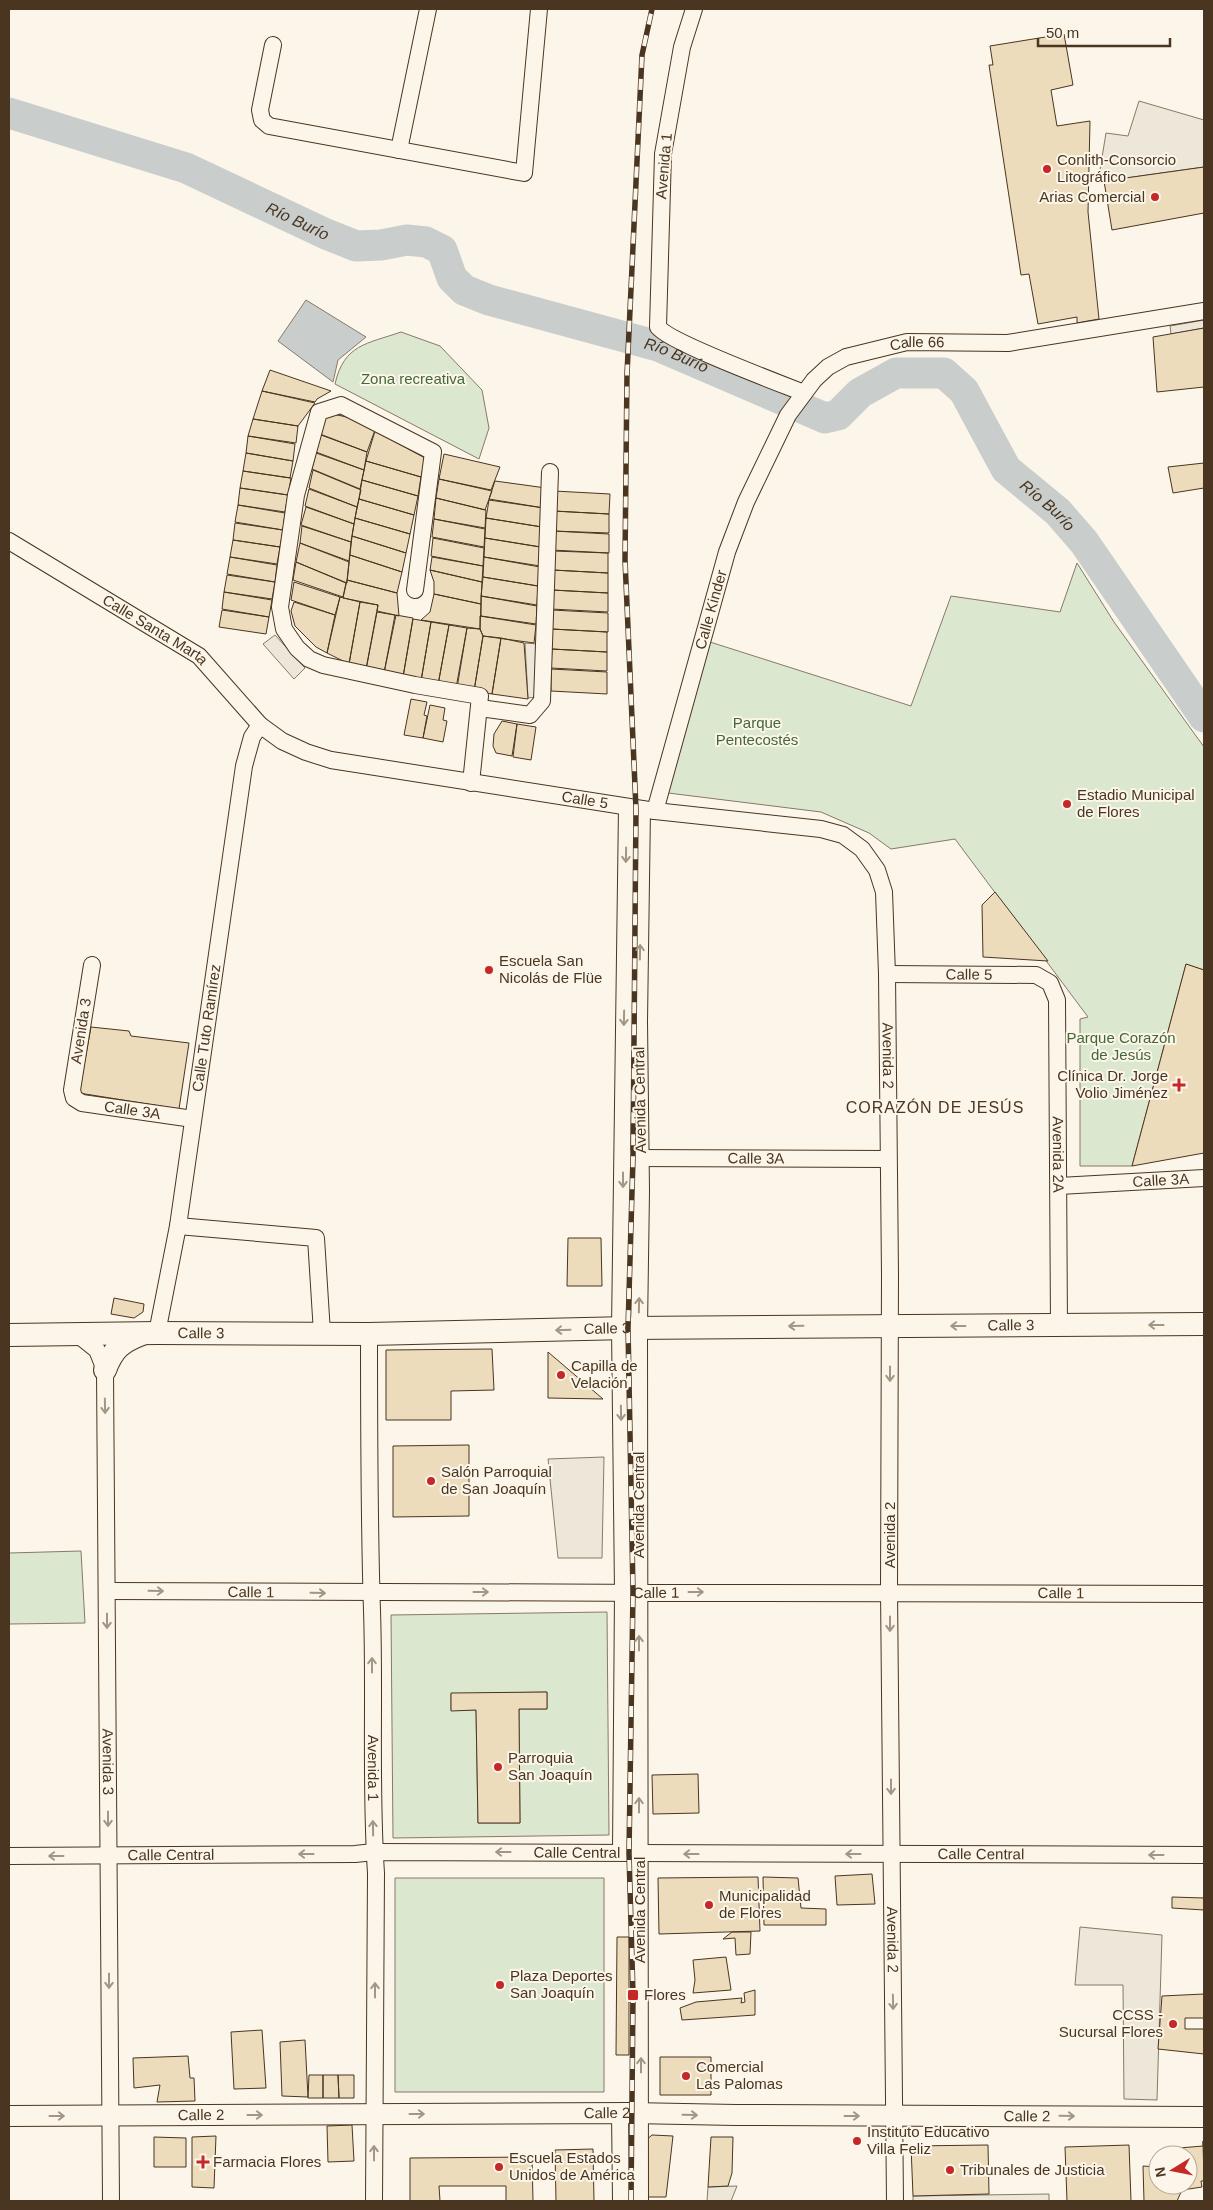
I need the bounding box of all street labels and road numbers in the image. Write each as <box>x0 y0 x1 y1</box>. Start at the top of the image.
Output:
street label: Avenida 1 <box>652 132 675 200</box>
street label: Calle 66 <box>888 333 945 354</box>
street label: Calle Kinder <box>691 568 730 651</box>
street label: Calle Santa Marta <box>100 591 212 669</box>
street label: Calle 5 <box>561 787 609 811</box>
street label: Calle Tuto Ramírez <box>188 963 223 1093</box>
street label: Calle 5 <box>946 965 992 983</box>
street label: Avenida 3 <box>67 997 94 1065</box>
street label: Avenida 2 <box>879 1022 897 1089</box>
street label: Avenida Central <box>630 1047 649 1153</box>
street label: Calle 3A <box>103 1097 162 1122</box>
street label: Avenida 2A <box>1050 1116 1067 1193</box>
street label: Calle 3A <box>728 1149 784 1167</box>
street label: Calle 3A <box>1132 1170 1190 1190</box>
street label: Calle 3 <box>987 1316 1034 1334</box>
street label: Calle 3 <box>583 1319 630 1337</box>
street label: Calle 3 <box>178 1324 224 1341</box>
street label: Avenida Central <box>630 1452 647 1558</box>
street label: Avenida 2 <box>881 1502 898 1568</box>
street label: Calle 1 <box>228 1583 274 1600</box>
street label: Calle 1 <box>633 1584 679 1601</box>
street label: Calle 1 <box>1038 1584 1084 1601</box>
street label: Avenida 3 <box>100 1729 117 1795</box>
street label: Avenida 1 <box>365 1735 382 1801</box>
street label: Calle Central <box>533 1844 620 1861</box>
street label: Calle Central <box>937 1845 1024 1862</box>
street label: Calle Central <box>128 1846 214 1863</box>
street label: Avenida Central <box>631 1857 648 1963</box>
street label: Avenida 2 <box>884 1906 902 1973</box>
street label: Calle 2 <box>584 2104 630 2121</box>
street label: Calle 2 <box>178 2106 224 2123</box>
street label: Calle 2 <box>1004 2107 1050 2124</box>

